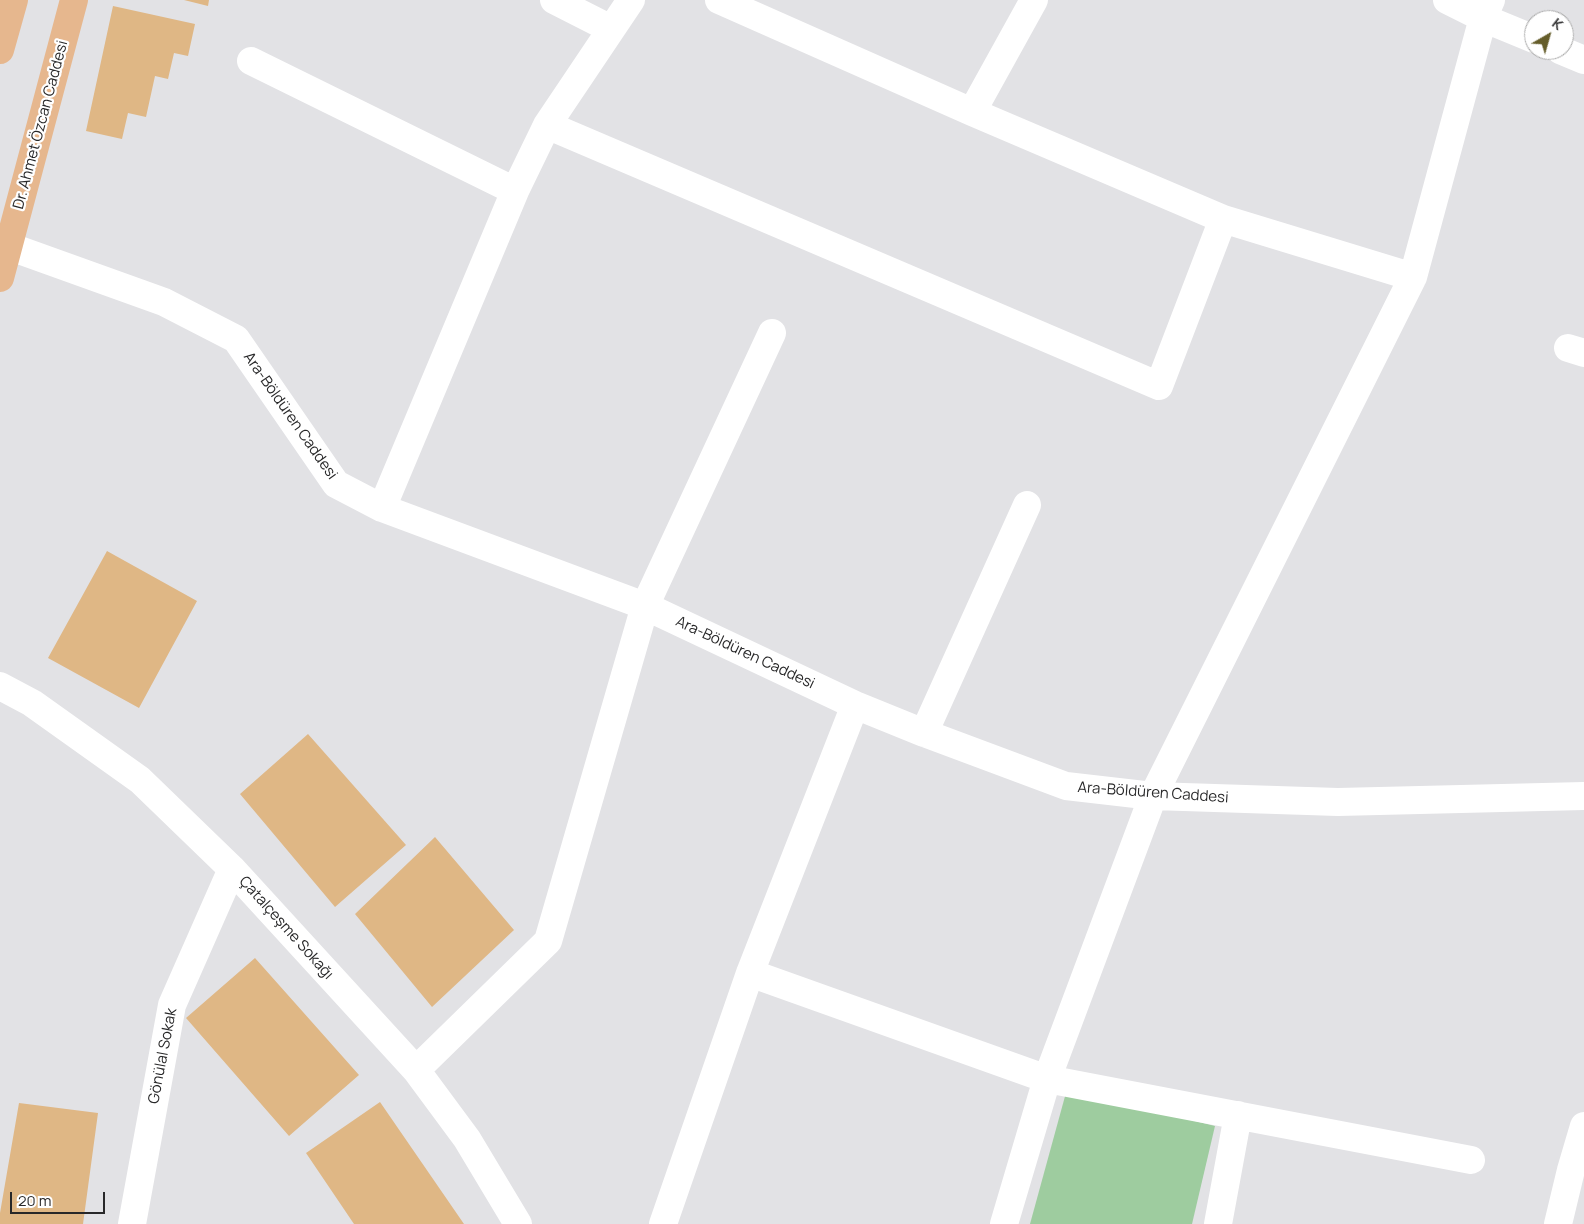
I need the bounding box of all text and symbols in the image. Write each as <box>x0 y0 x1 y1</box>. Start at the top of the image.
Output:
north arrow <box>1524 10 1574 60</box>
text: K <box>1549 13 1567 34</box>
street label: Dr. Ahmet Özcan Caddesi <box>10 39 72 211</box>
street label: Ara-Böldüren Caddesi <box>239 349 341 483</box>
street label: Ara-Böldüren Caddesi <box>673 613 817 693</box>
street label: Ara-Böldüren Caddesi <box>1077 779 1229 807</box>
street label: Çatalçeşme Sokağı <box>235 873 337 983</box>
street label: Gönülal Sokak <box>145 1007 181 1105</box>
scale bar <box>12 1182 108 1214</box>
text: 20 m <box>18 1190 51 1211</box>

